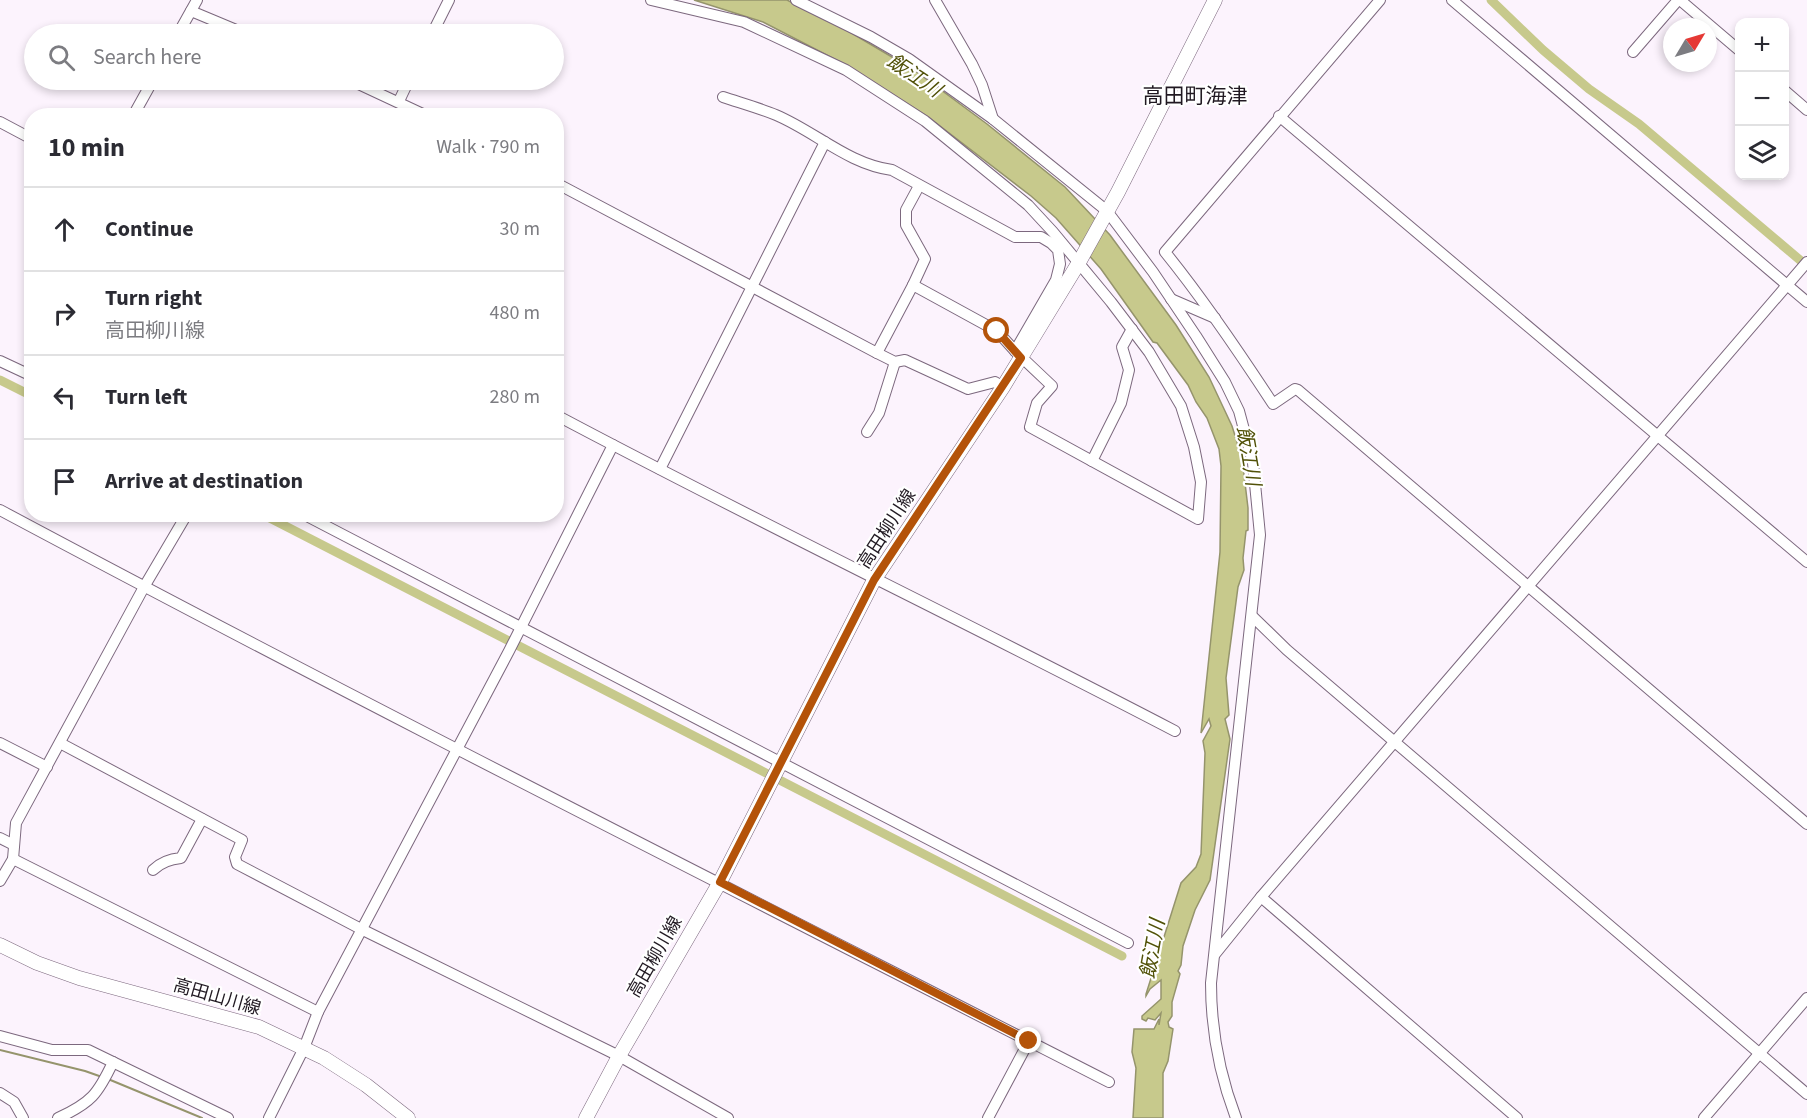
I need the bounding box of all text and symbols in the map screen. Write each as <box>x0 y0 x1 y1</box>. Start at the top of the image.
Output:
north arrow <box>1663 18 1717 72</box>
map controls <box>1735 18 1789 180</box>
button: + <box>1735 18 1789 72</box>
search box <box>24 24 564 90</box>
icon: search <box>45 41 78 74</box>
text: Search here <box>93 41 201 73</box>
water label: 飯江川 <box>881 48 948 106</box>
button: − <box>1735 72 1789 126</box>
district label: 高田町海津 <box>1143 81 1248 111</box>
button: layers <box>1735 126 1789 180</box>
text: 10 min <box>48 129 125 166</box>
text: Walk · 790 m <box>436 133 540 161</box>
icon: ahead <box>48 213 81 246</box>
text: Continue <box>105 213 194 245</box>
text: 30 m <box>500 215 540 243</box>
text: Turn right <box>105 282 202 314</box>
icon: right <box>48 297 81 330</box>
text: 480 m <box>490 299 540 327</box>
text: 高田柳川線 <box>105 317 205 345</box>
route start <box>983 317 1009 343</box>
icon: left <box>48 381 81 414</box>
text: Turn left <box>105 381 187 413</box>
text: 280 m <box>490 383 540 411</box>
water label: 飯江川 <box>1229 424 1267 490</box>
icon: arrive <box>48 465 81 498</box>
text: Arrive at destination <box>105 465 303 497</box>
street label: 高田柳川線 <box>852 484 922 574</box>
street label: 高田柳川線 <box>622 912 688 1002</box>
water label: 飯江川 <box>1134 915 1172 981</box>
street label: 高田山川線 <box>170 973 264 1021</box>
route end <box>1015 1027 1041 1053</box>

